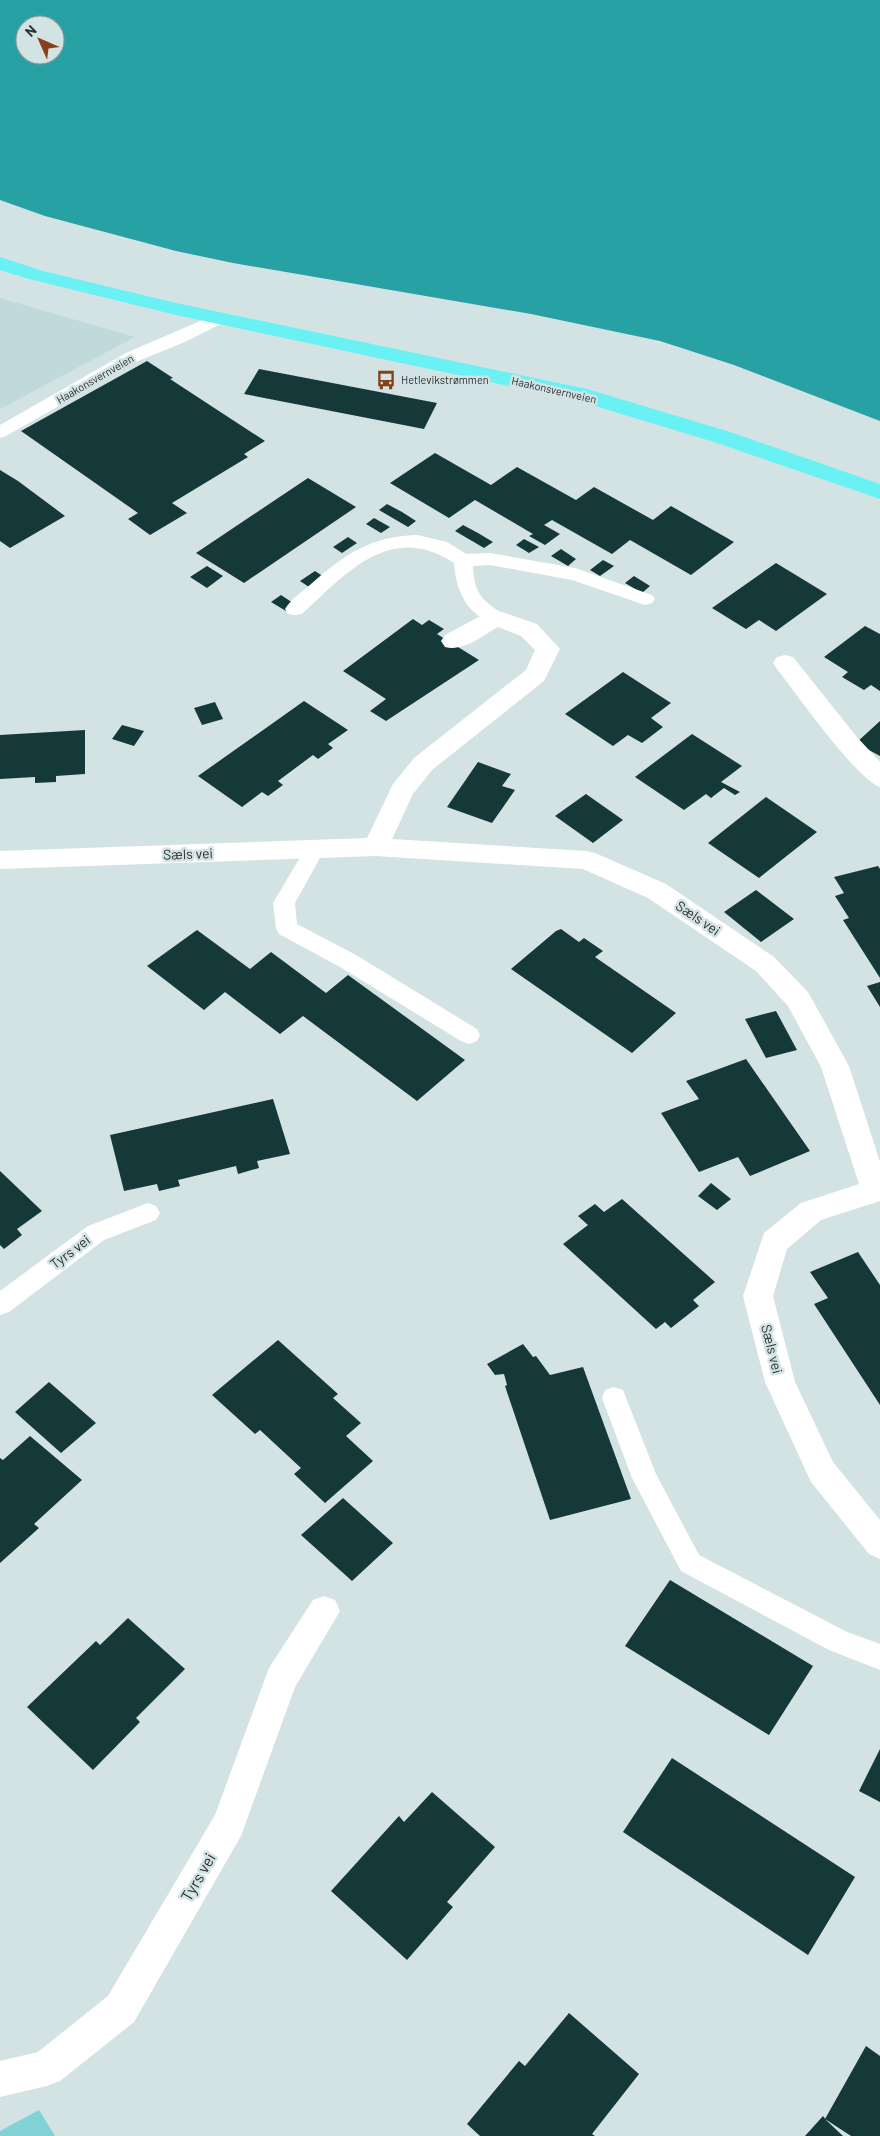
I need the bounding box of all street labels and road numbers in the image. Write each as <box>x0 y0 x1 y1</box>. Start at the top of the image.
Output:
street label: Haakonsvernveien <box>54 351 136 406</box>
street label: Haakonsvernveien <box>510 373 598 406</box>
street label: Sæls vei <box>163 844 213 863</box>
street label: Sæls vei <box>673 897 724 939</box>
street label: Tyrs vei <box>46 1231 93 1272</box>
street label: Sæls vei <box>758 1323 787 1375</box>
street label: Tyrs vei <box>176 1849 219 1904</box>

